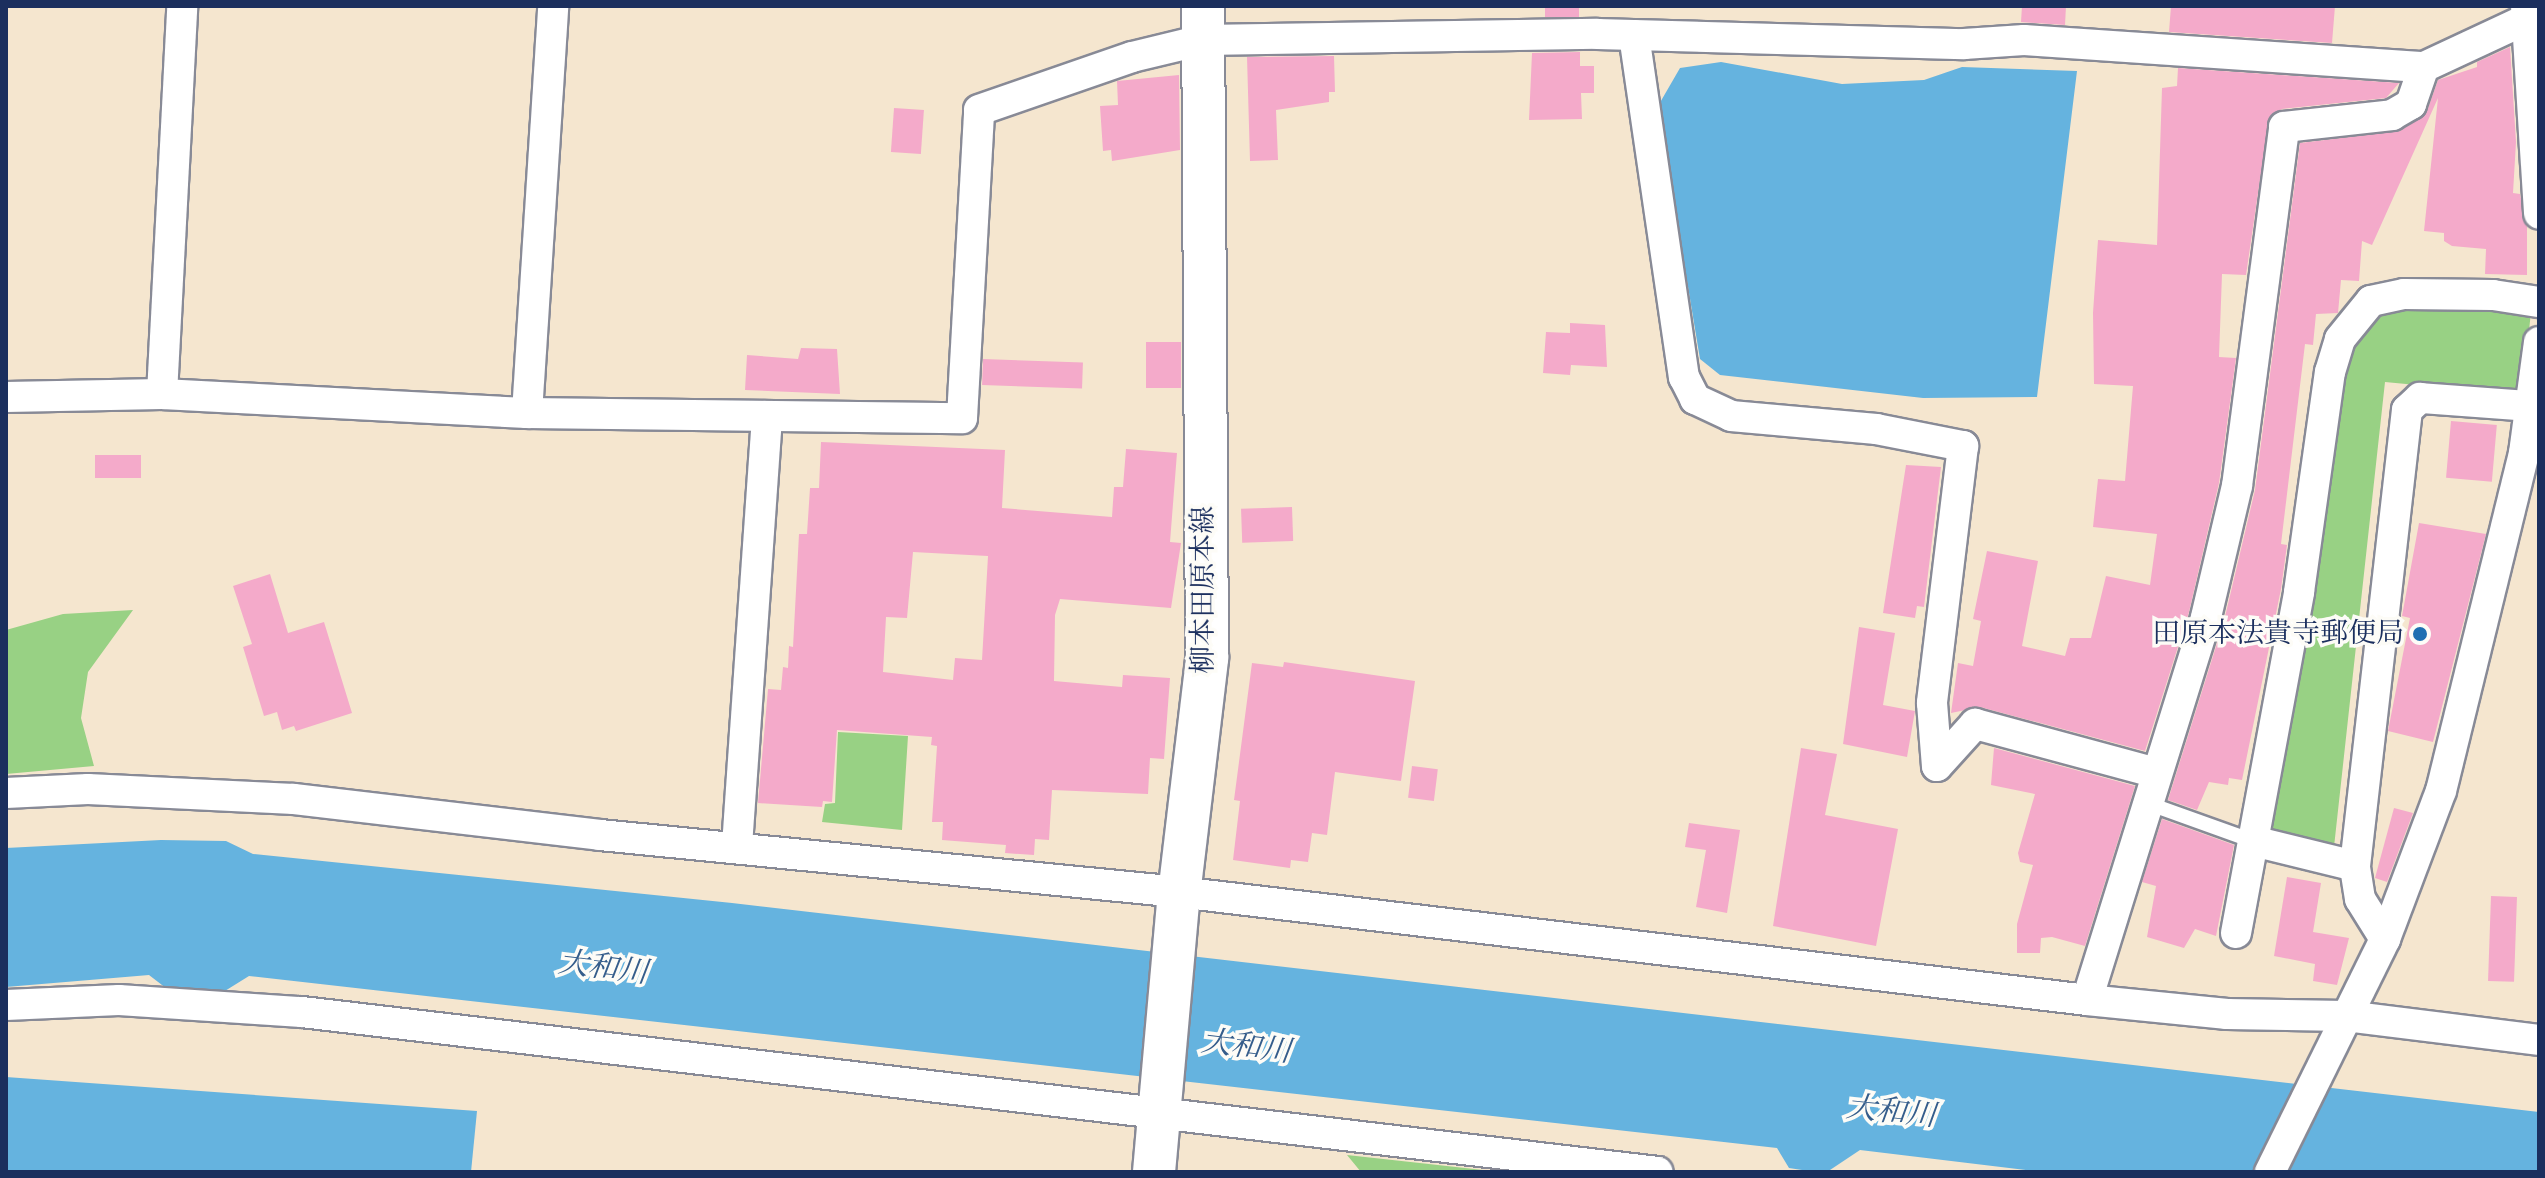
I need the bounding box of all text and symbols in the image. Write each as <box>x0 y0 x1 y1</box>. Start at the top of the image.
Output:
street label: 柳本田原本線 <box>1187 506 1221 674</box>
place label: 田原本法貴寺郵便局 <box>2152 617 2404 651</box>
marker: 田原本法貴寺郵便局 <box>2411 625 2429 643</box>
water label: 大和川 <box>556 945 650 991</box>
water label: 大和川 <box>1199 1024 1293 1070</box>
water label: 大和川 <box>1844 1089 1938 1135</box>

